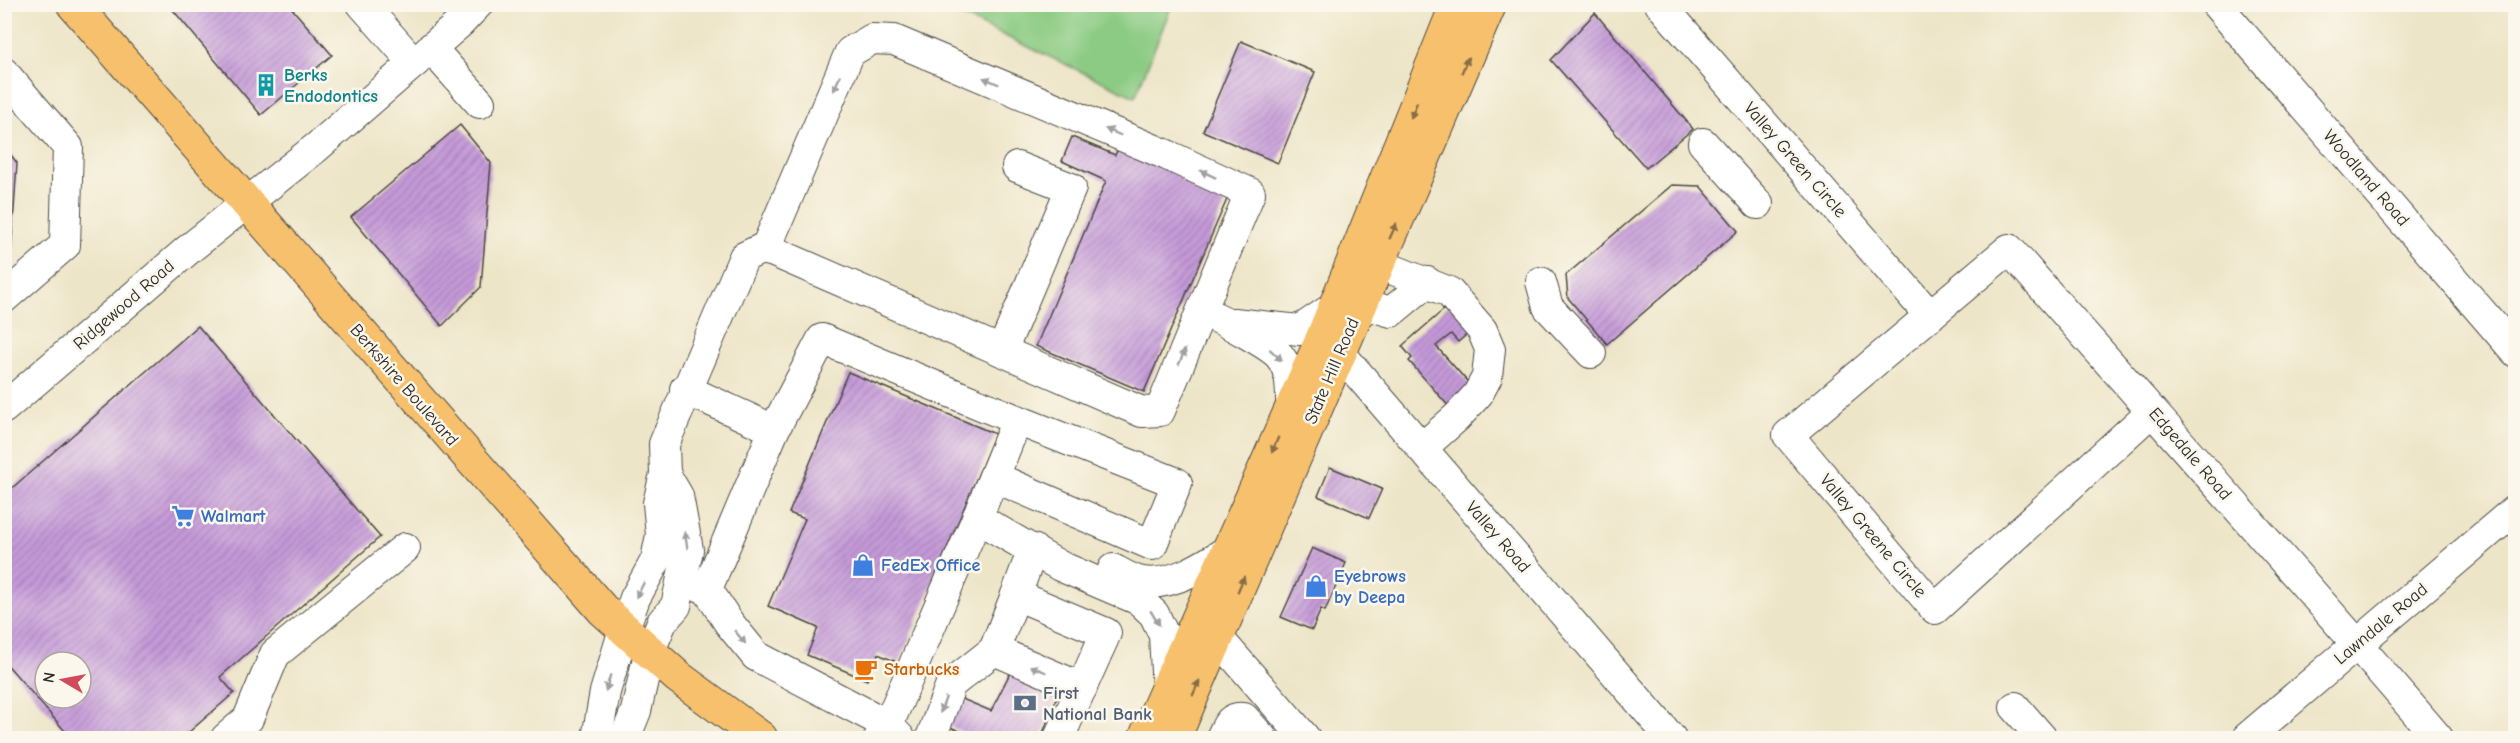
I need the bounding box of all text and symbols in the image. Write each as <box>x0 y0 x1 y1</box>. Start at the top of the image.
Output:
one-way arrow <box>1460 55 1470 73</box>
place label: Berks Endodontics <box>284 65 378 107</box>
building icon: Berks Endodontics <box>253 72 279 98</box>
one-way arrow <box>832 74 842 92</box>
one-way arrow <box>982 76 1000 85</box>
street label: Valley Green Circle <box>1739 98 1851 222</box>
one-way arrow <box>1409 102 1419 120</box>
street label: Woodland Road <box>2318 125 2414 231</box>
one-way arrow <box>1104 127 1122 137</box>
one-way arrow <box>1199 169 1217 179</box>
one-way arrow <box>1388 222 1398 240</box>
street label: Ridgewood Road <box>69 255 179 355</box>
street label: State Hill Road <box>1300 315 1364 427</box>
street label: Berkshire Boulevard <box>345 320 463 450</box>
one-way arrow <box>1268 348 1283 362</box>
one-way arrow <box>1178 349 1187 366</box>
street label: Edgedale Road <box>2144 403 2236 505</box>
one-way arrow <box>1270 437 1280 455</box>
street label: Valley Greene Circle <box>1815 470 1931 602</box>
street label: Valley Road <box>1461 497 1535 577</box>
supermarket icon: Walmart <box>170 503 196 529</box>
place label: Walmart <box>201 506 266 527</box>
one-way arrow <box>681 531 690 550</box>
shop icon: FedEx Office <box>850 552 876 578</box>
place label: FedEx Office <box>881 555 980 576</box>
place label: Eyebrows by Deepa <box>1334 566 1406 608</box>
shop icon: Eyebrows by Deepa <box>1303 573 1329 599</box>
one-way arrow <box>1237 575 1246 593</box>
street label: Lawndale Road <box>2330 579 2432 669</box>
one-way arrow <box>635 582 645 599</box>
one-way arrow <box>1149 610 1160 626</box>
one-way arrow <box>734 629 747 645</box>
north arrow <box>33 650 93 710</box>
cafe icon: Starbucks <box>853 656 879 682</box>
place label: Starbucks <box>884 659 960 680</box>
one-way arrow <box>1029 664 1046 673</box>
text: N <box>39 671 59 684</box>
one-way arrow <box>603 674 612 692</box>
one-way arrow <box>1191 679 1201 697</box>
place label: First National Bank <box>1043 683 1152 725</box>
bank icon: First National Bank <box>1012 690 1038 716</box>
one-way arrow <box>938 696 948 714</box>

